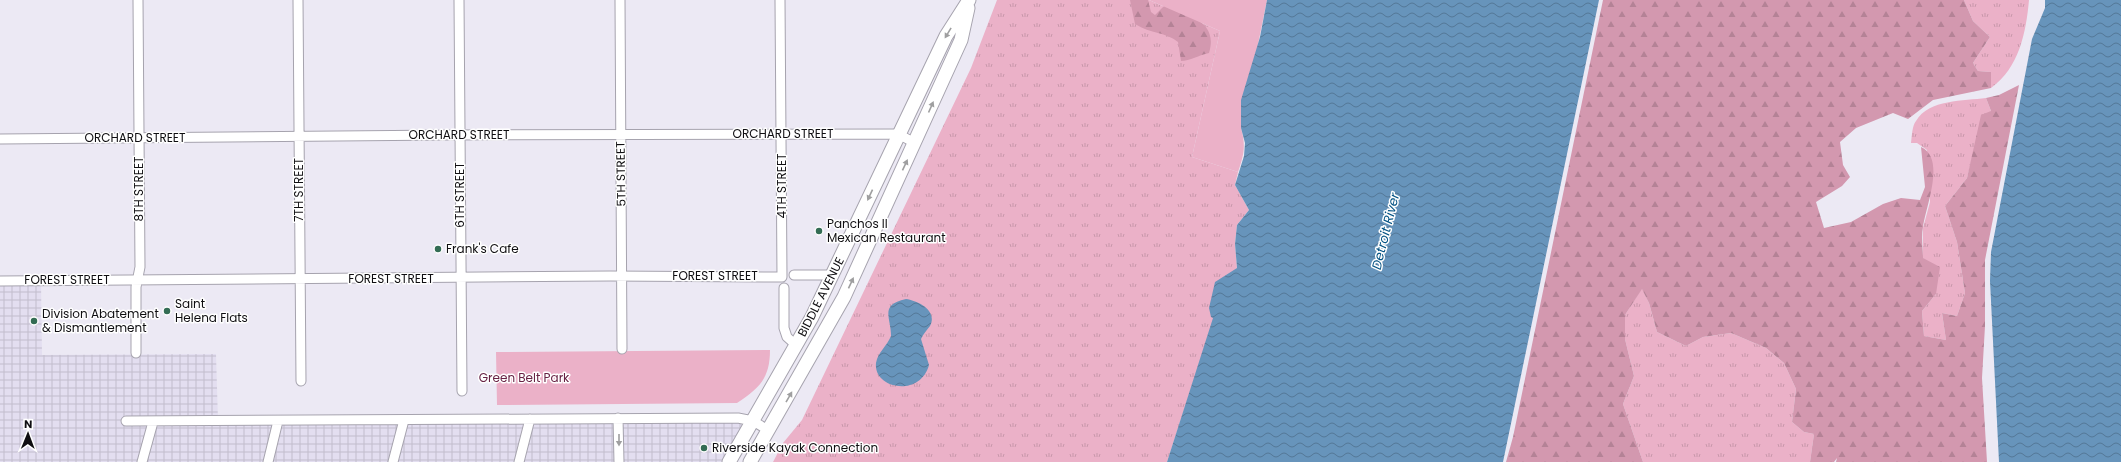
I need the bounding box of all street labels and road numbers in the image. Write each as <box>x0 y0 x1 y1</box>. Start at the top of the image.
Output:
street label: ORCHARD STREET <box>732 125 834 142</box>
street label: ORCHARD STREET <box>408 126 510 143</box>
street label: ORCHARD STREET <box>84 129 186 146</box>
street label: 5TH STREET <box>611 141 630 207</box>
street label: 4TH STREET <box>773 153 790 219</box>
street label: 8TH STREET <box>130 156 147 222</box>
street label: 7TH STREET <box>290 157 307 222</box>
street label: 6TH STREET <box>451 162 468 228</box>
street label: BIDDLE AVENUE <box>793 254 848 339</box>
street label: FOREST STREET <box>672 267 758 284</box>
street label: FOREST STREET <box>348 270 434 287</box>
street label: FOREST STREET <box>24 271 110 288</box>

